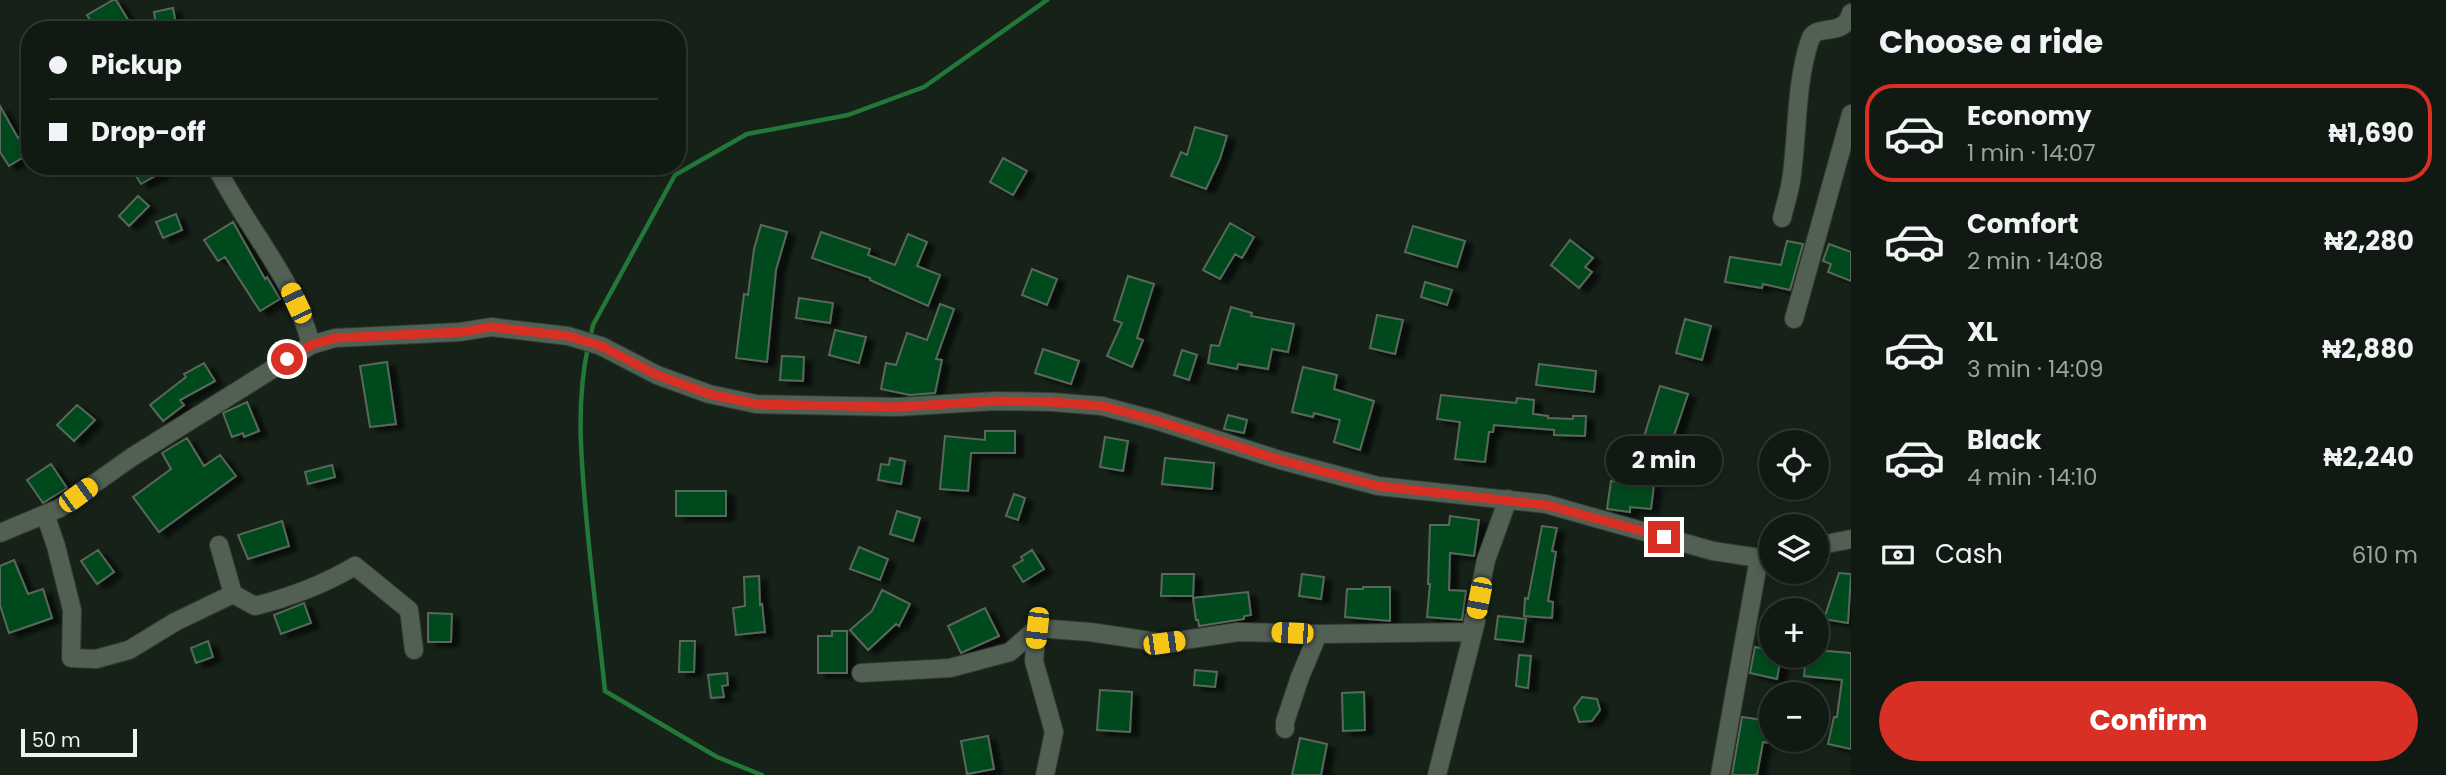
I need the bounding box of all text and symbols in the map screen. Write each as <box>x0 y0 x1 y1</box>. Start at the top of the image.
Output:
text: Choose a ride <box>1879 19 2103 64</box>
text: Pickup <box>91 47 182 83</box>
text: Economy <box>1967 98 2091 134</box>
icon: car <box>1883 102 1946 165</box>
text: Drop-off <box>91 114 206 150</box>
text: ₦1,690 <box>2328 115 2414 151</box>
text: 1 min · 14:07 <box>1967 137 2095 169</box>
text: Comfort <box>1967 206 2079 242</box>
icon: car <box>1883 210 1946 273</box>
text: ₦2,280 <box>2324 223 2414 259</box>
text: 2 min · 14:08 <box>1967 245 2103 277</box>
car <box>278 280 315 326</box>
text: XL <box>1967 314 1998 350</box>
icon: car <box>1883 318 1946 381</box>
text: ₦2,880 <box>2322 331 2414 367</box>
route start <box>271 343 303 375</box>
text: 3 min · 14:09 <box>1967 353 2104 385</box>
text: Black <box>1967 422 2041 458</box>
icon: car <box>1883 426 1946 489</box>
map controls <box>1759 430 1829 752</box>
button: locate <box>1759 430 1829 500</box>
callout: 2 min <box>1606 435 1722 484</box>
text: ₦2,240 <box>2324 439 2414 475</box>
text: 2 min <box>1632 444 1696 476</box>
text: 4 min · 14:10 <box>1967 461 2097 493</box>
car <box>55 474 102 516</box>
button: layers <box>1759 514 1829 584</box>
route end <box>1648 521 1680 553</box>
icon: cash <box>1879 536 1917 574</box>
text: Cash <box>1935 536 2003 572</box>
text: 610 m <box>2352 539 2418 571</box>
car <box>1465 575 1494 621</box>
button: + <box>1759 598 1829 668</box>
car <box>1025 606 1050 650</box>
car <box>1271 622 1314 644</box>
car <box>1142 630 1187 656</box>
button: Confirm <box>1879 681 2418 761</box>
button: − <box>1759 682 1829 752</box>
scale bar <box>21 726 136 758</box>
text: 50 m <box>32 727 81 754</box>

